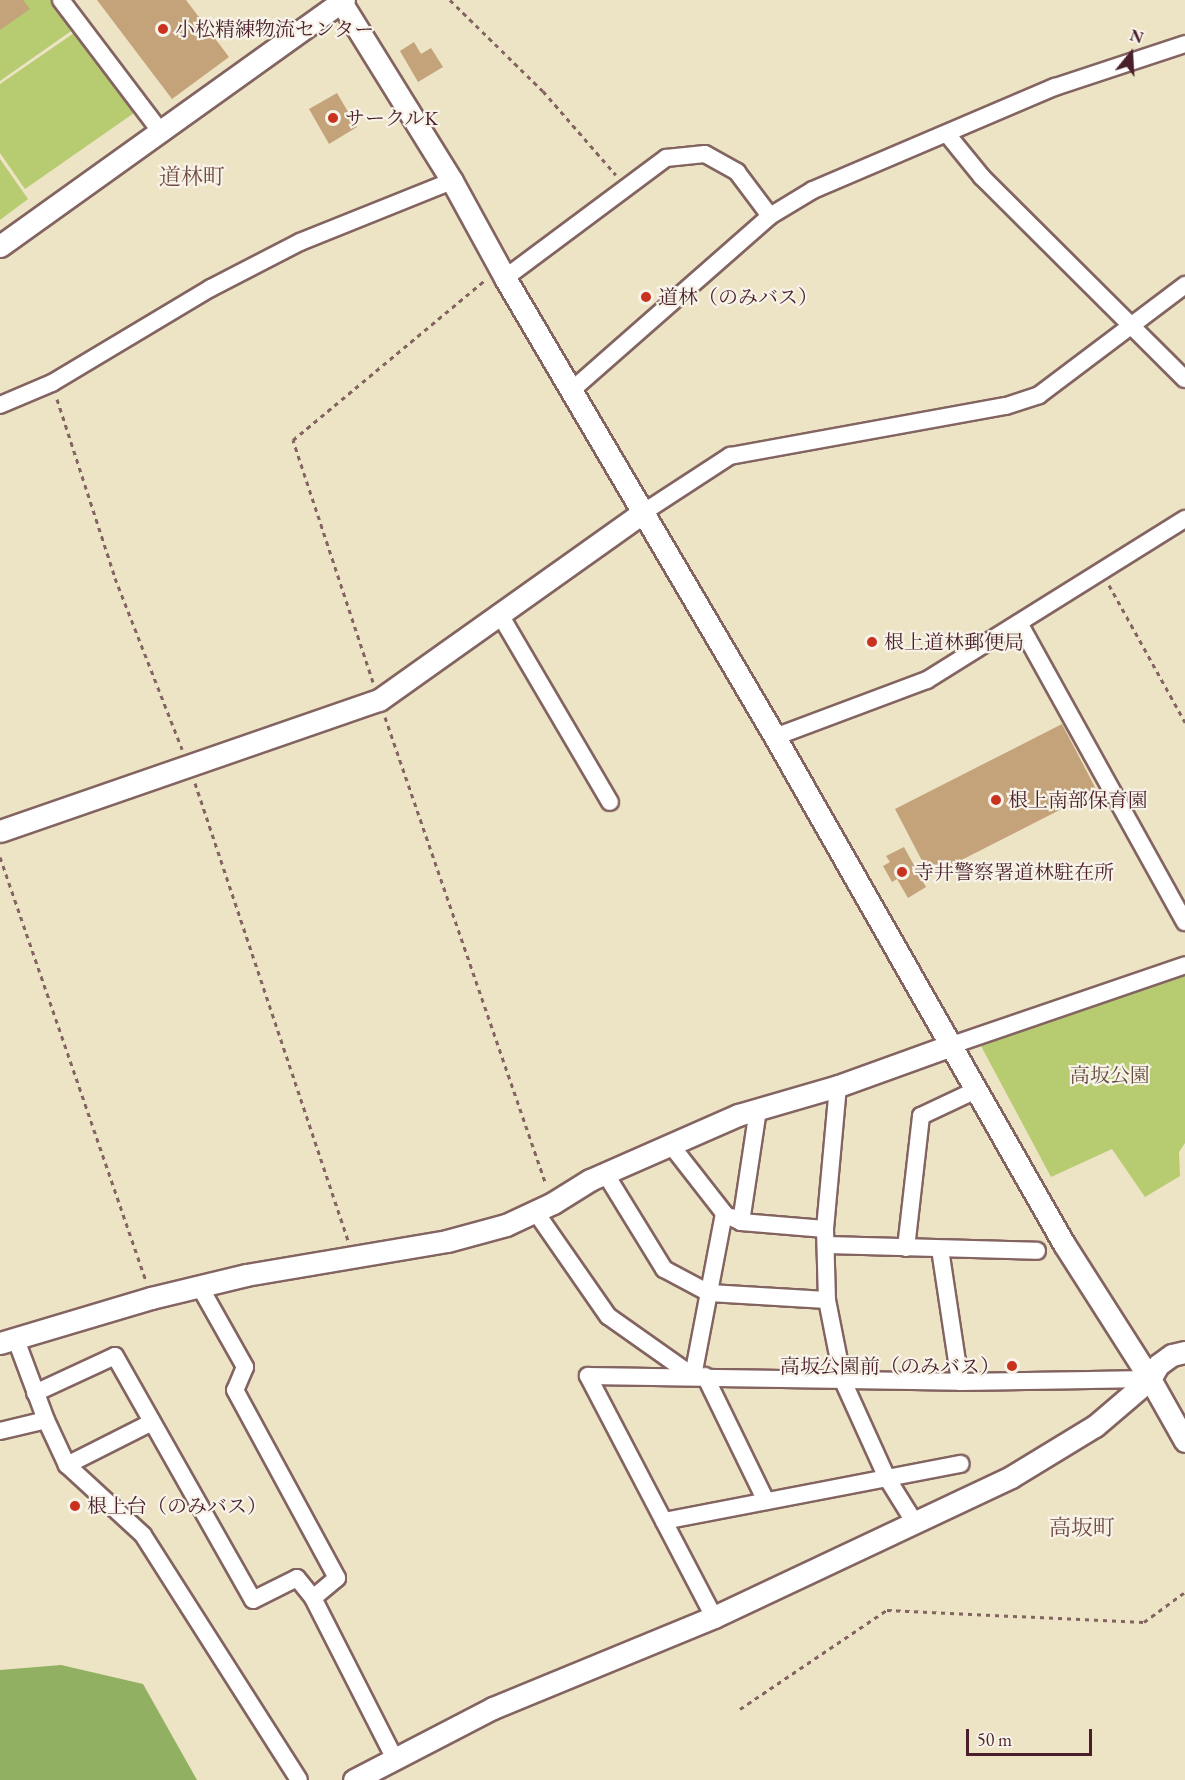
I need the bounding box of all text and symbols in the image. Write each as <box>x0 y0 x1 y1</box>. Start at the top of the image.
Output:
place label: 小松精練物流センター <box>175 17 375 41</box>
marker: 小松精練物流センター <box>156 22 170 36</box>
north arrow <box>1101 24 1161 84</box>
text: N <box>1127 24 1146 48</box>
place label: サークルK <box>345 106 439 130</box>
marker: サークルK <box>326 111 340 125</box>
district label: 道林町 <box>159 164 225 190</box>
place label: 道林（のみバス） <box>658 285 818 309</box>
marker: 道林（のみバス） <box>639 290 653 304</box>
place label: 根上道林郵便局 <box>884 630 1024 654</box>
marker: 根上道林郵便局 <box>865 635 879 649</box>
place label: 根上南部保育園 <box>1008 788 1148 812</box>
marker: 根上南部保育園 <box>989 793 1003 807</box>
place label: 寺井警察署道林駐在所 <box>914 860 1114 884</box>
marker: 寺井警察署道林駐在所 <box>895 865 909 879</box>
park label: 高坂公園 <box>1070 1063 1150 1087</box>
place label: 高坂公園前（のみバス） <box>780 1354 1000 1378</box>
marker: 高坂公園前（のみバス） <box>1005 1359 1019 1373</box>
place label: 根上台（のみバス） <box>87 1494 267 1518</box>
marker: 根上台（のみバス） <box>68 1499 82 1513</box>
district label: 高坂町 <box>1049 1515 1115 1541</box>
scale bar <box>969 1717 1095 1755</box>
text: 50 m <box>977 1728 1012 1751</box>

